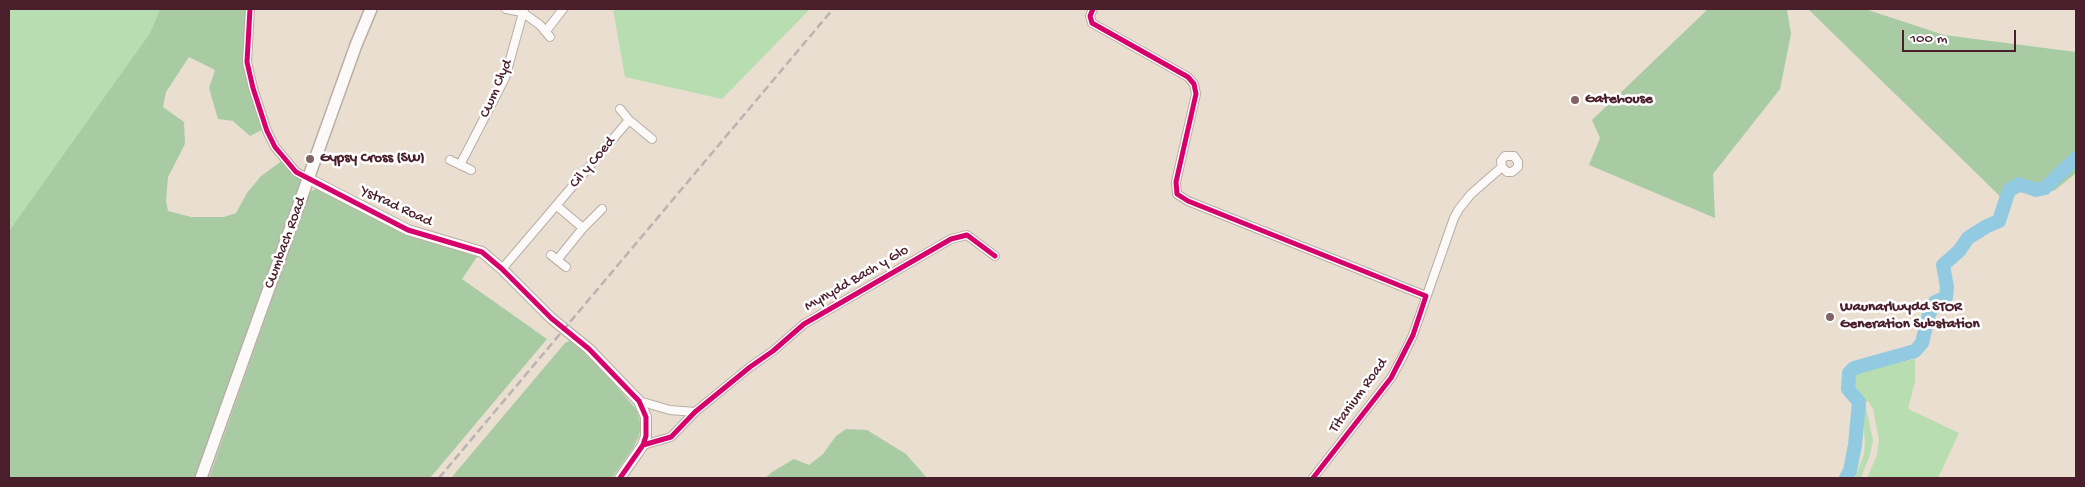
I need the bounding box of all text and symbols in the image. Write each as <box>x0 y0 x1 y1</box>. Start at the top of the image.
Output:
scale bar <box>1905 20 2019 52</box>
text: 100 m <box>1910 30 1947 48</box>
street label: Cwm Clyd <box>477 57 517 121</box>
place label: Gatehouse <box>1585 91 1653 109</box>
marker: Gatehouse <box>1569 94 1581 106</box>
street label: Cil y Coed <box>566 134 620 192</box>
place label: Gypsy Cross (SW) <box>320 150 425 168</box>
marker: Gypsy Cross (SW) <box>304 153 316 165</box>
street label: Ystrad Road <box>357 182 435 232</box>
street label: Cwmbach Road <box>261 195 311 291</box>
street label: Mynydd Bach y Glo <box>802 242 912 316</box>
place label: Waunarlwydd STOR Generation Substation <box>1840 299 1980 334</box>
marker: Waunarlwydd STOR Generation Substation <box>1824 311 1836 323</box>
street label: Titanium Road <box>1326 355 1392 437</box>

